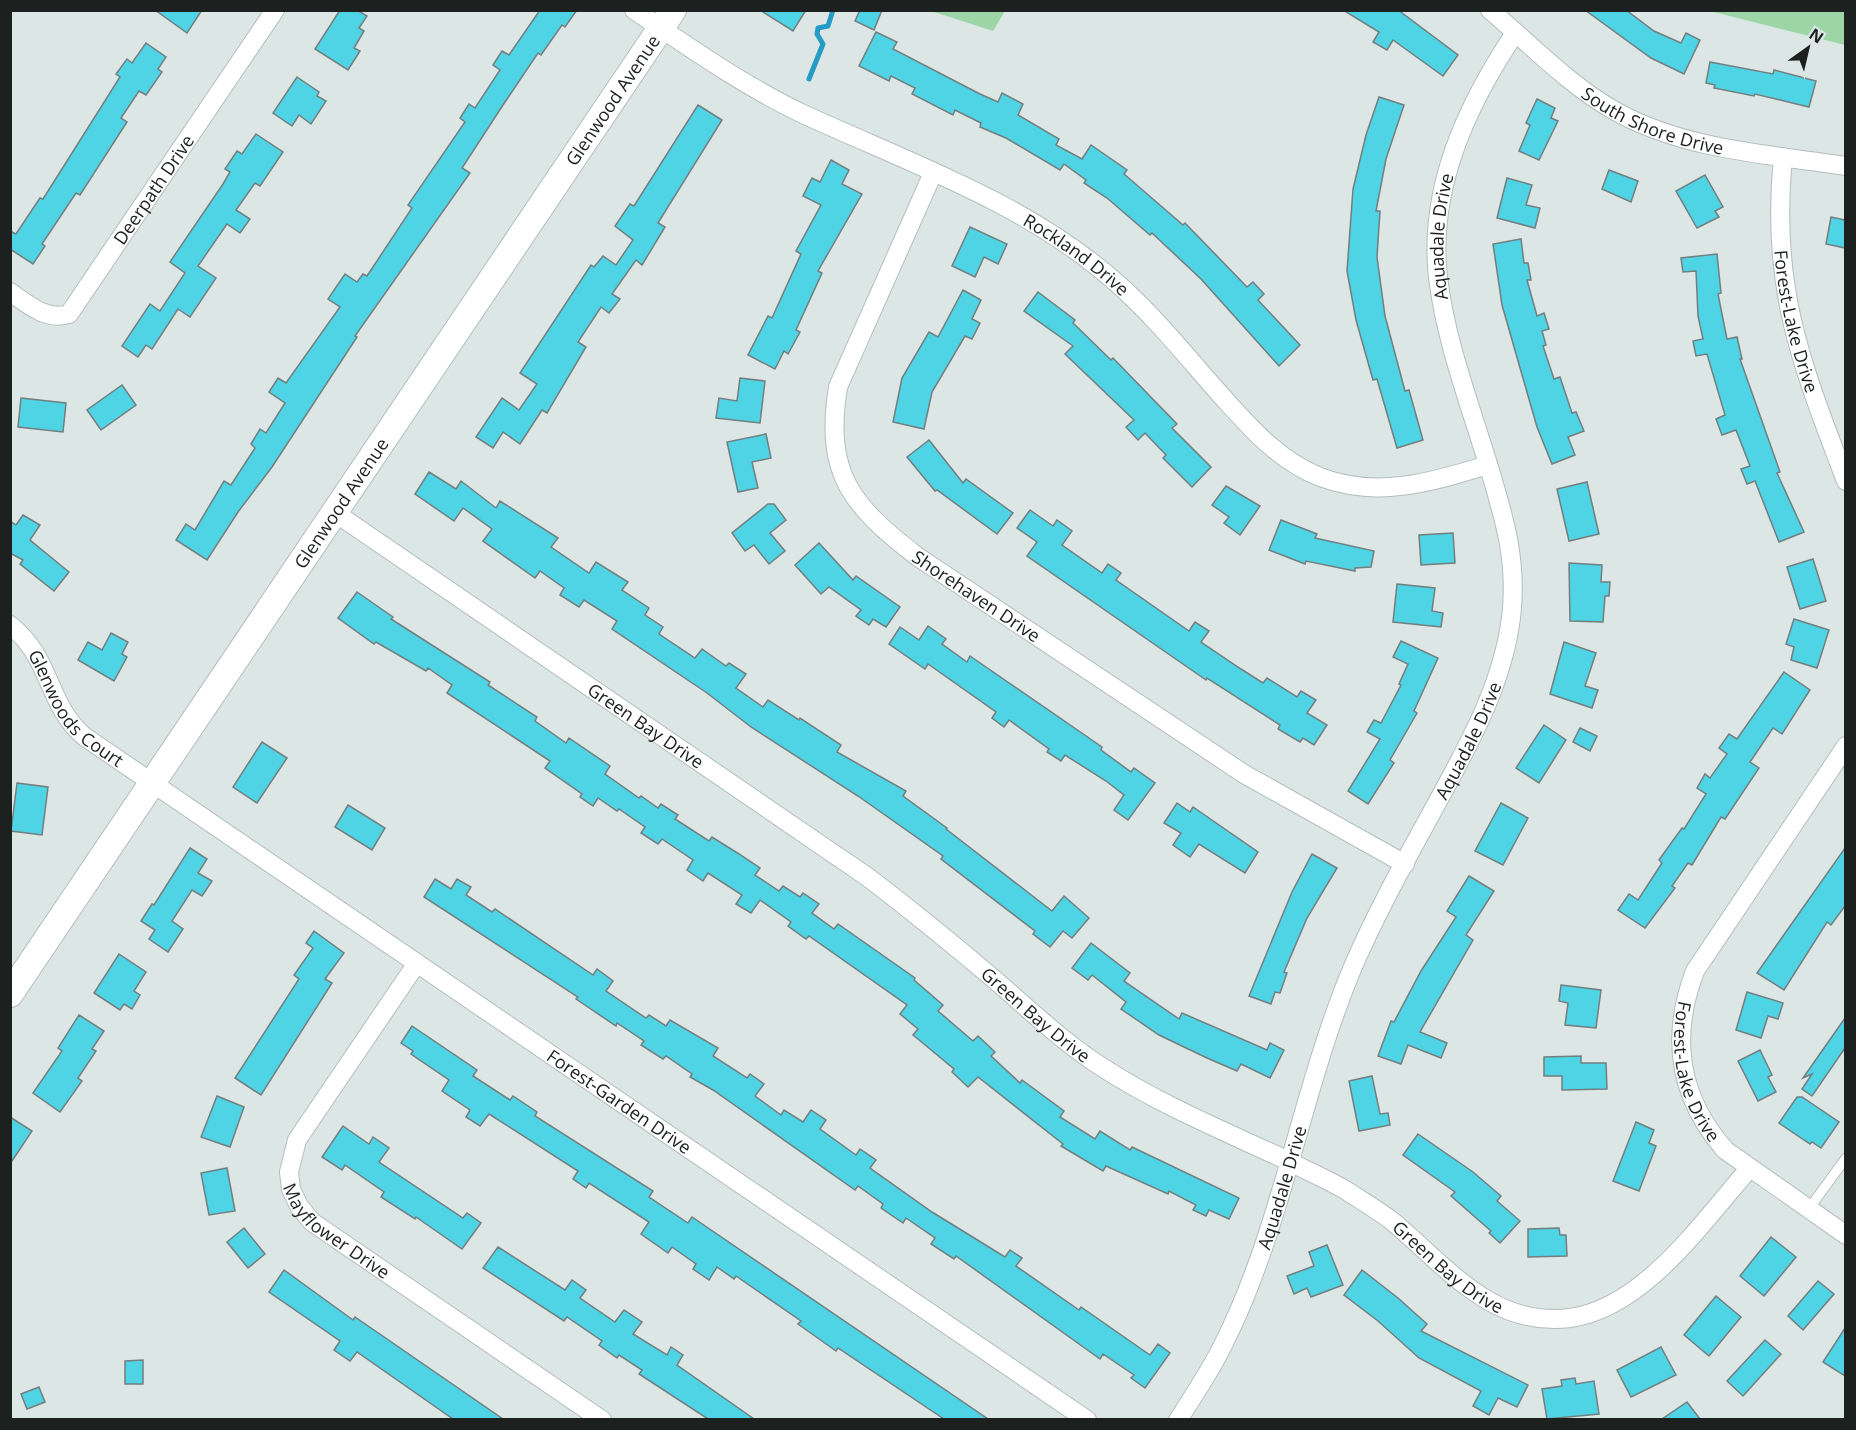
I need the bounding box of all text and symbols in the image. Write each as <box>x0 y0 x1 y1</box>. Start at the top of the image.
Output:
north arrow <box>1778 18 1838 78</box>
text: N <box>1805 23 1828 48</box>
street label: Glenwood Avenue <box>560 30 665 170</box>
street label: South Shore Drive <box>1577 81 1726 160</box>
street label: Deerpath Drive <box>108 130 199 249</box>
street label: Aquadale Drive <box>1424 170 1459 302</box>
street label: Rockland Drive <box>1019 208 1135 301</box>
street label: Forest-Lake Drive <box>1769 249 1824 396</box>
street label: Glenwood Avenue <box>288 433 393 573</box>
street label: Shorehaven Drive <box>908 545 1045 647</box>
street label: Glenwoods Court <box>23 645 129 772</box>
street label: Green Bay Drive <box>583 677 709 774</box>
street label: Aquadale Drive <box>1429 678 1506 803</box>
street label: Green Bay Drive <box>976 962 1095 1068</box>
street label: Forest-Lake Drive <box>1669 999 1726 1146</box>
street label: Forest-Garden Drive <box>542 1044 696 1159</box>
street label: Aquadale Drive <box>1252 1123 1312 1252</box>
street label: Mayflower Drive <box>278 1179 395 1284</box>
street label: Green Bay Drive <box>1388 1215 1507 1319</box>

